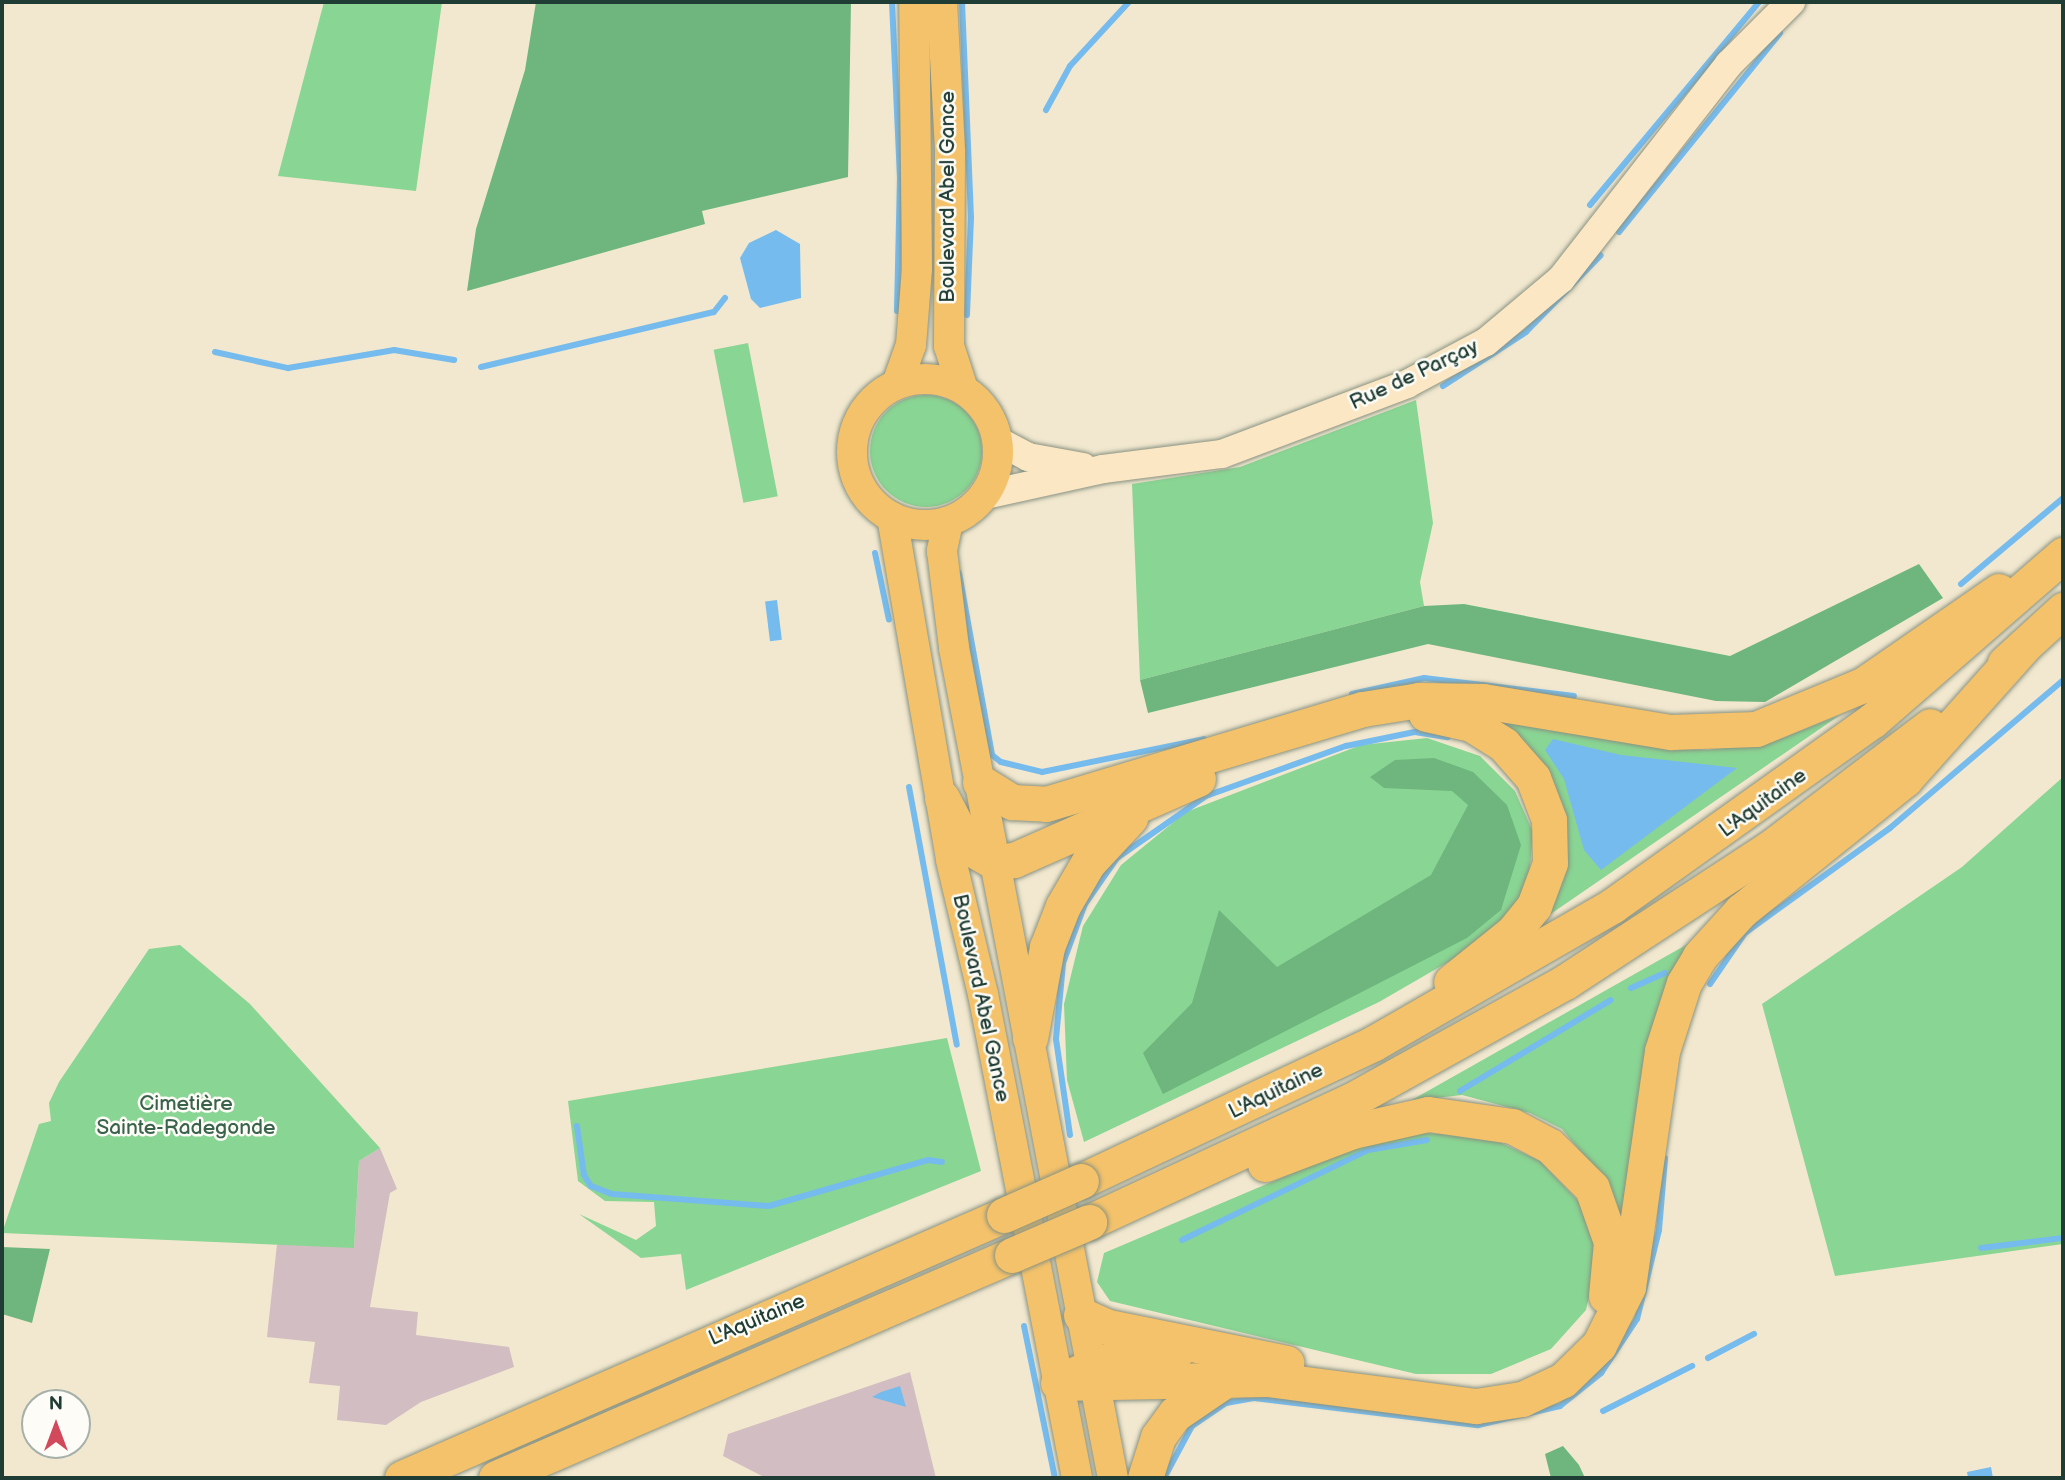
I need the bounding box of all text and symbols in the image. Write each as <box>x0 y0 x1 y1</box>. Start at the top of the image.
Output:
street label: Boulevard Abel Gance <box>935 91 961 303</box>
street label: Rue de Parçay <box>1346 334 1482 416</box>
street label: L'Aquitaine <box>1714 763 1812 843</box>
street label: Boulevard Abel Gance <box>947 892 1015 1104</box>
street label: L'Aquitaine <box>1225 1057 1327 1125</box>
park label: Cimetière Sainte-Radegonde <box>96 1091 276 1141</box>
street label: L'Aquitaine <box>705 1288 809 1352</box>
north arrow <box>21 1389 91 1459</box>
text: N <box>49 1393 63 1416</box>

